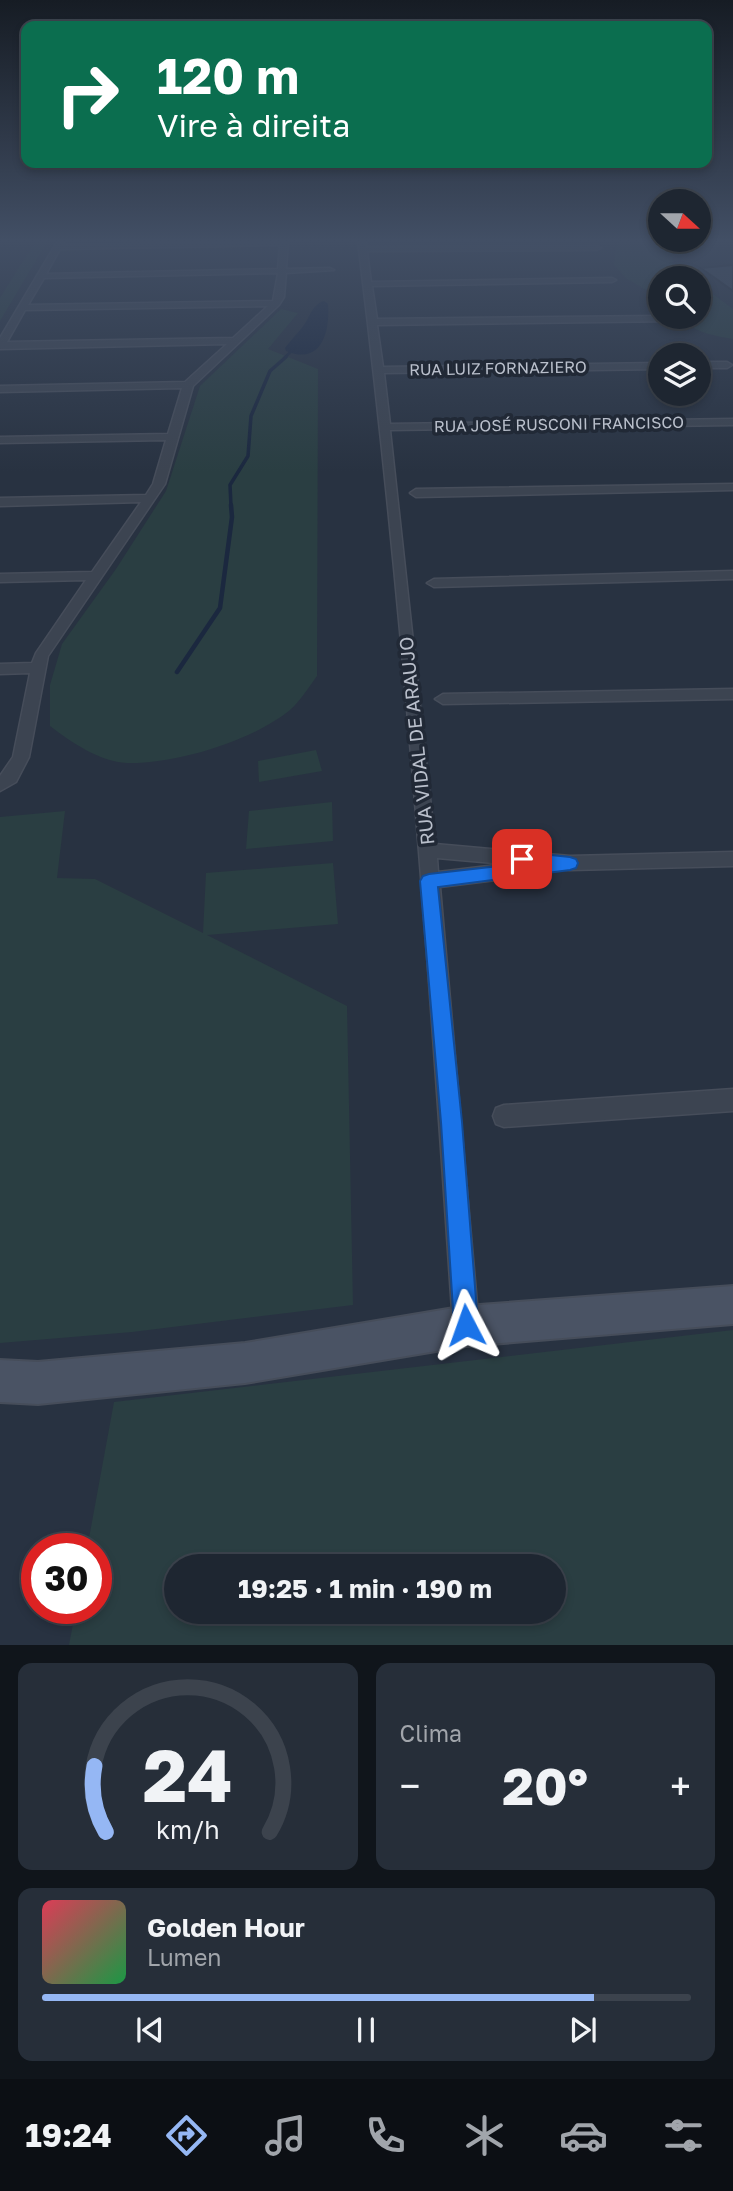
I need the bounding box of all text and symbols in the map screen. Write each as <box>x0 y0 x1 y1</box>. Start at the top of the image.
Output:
text: 120 m <box>157 46 299 105</box>
icon: right <box>42 49 133 140</box>
text: Vire à direita <box>157 106 350 144</box>
north arrow <box>648 189 710 252</box>
map controls <box>648 189 711 406</box>
button: search <box>648 266 711 329</box>
button: layers <box>648 343 711 406</box>
street label: RUA LUIZ FORNAZIERO <box>409 356 587 380</box>
street label: RUA JOSÉ RUSCONI FRANCISCO <box>434 412 684 436</box>
street label: RUA VIDAL DE ARAUJO <box>394 636 438 846</box>
pin <box>492 829 552 889</box>
icon: arrive <box>503 840 541 878</box>
position arrow <box>429 1288 503 1362</box>
speed limit sign: 30 <box>21 1533 112 1624</box>
text: 19:25 · 1 min · 190 m <box>238 1573 492 1604</box>
text: Clima <box>400 1719 462 1747</box>
text: 24 <box>143 1732 233 1819</box>
text: 20° <box>502 1754 588 1816</box>
text: − <box>400 1763 420 1808</box>
text: + <box>670 1763 691 1808</box>
text: km/h <box>156 1814 220 1845</box>
text: Golden Hour <box>147 1912 305 1943</box>
text: Lumen <box>147 1943 221 1971</box>
icon: previous <box>131 2011 169 2049</box>
icon: pause <box>347 2011 385 2049</box>
icon: next <box>564 2011 602 2049</box>
icon: directions <box>162 2111 211 2160</box>
icon: music <box>261 2111 310 2160</box>
icon: phone <box>361 2111 410 2160</box>
icon: climate <box>460 2111 509 2160</box>
icon: car <box>559 2111 608 2160</box>
icon: filters <box>659 2111 708 2160</box>
text: 19:24 <box>25 2116 112 2154</box>

